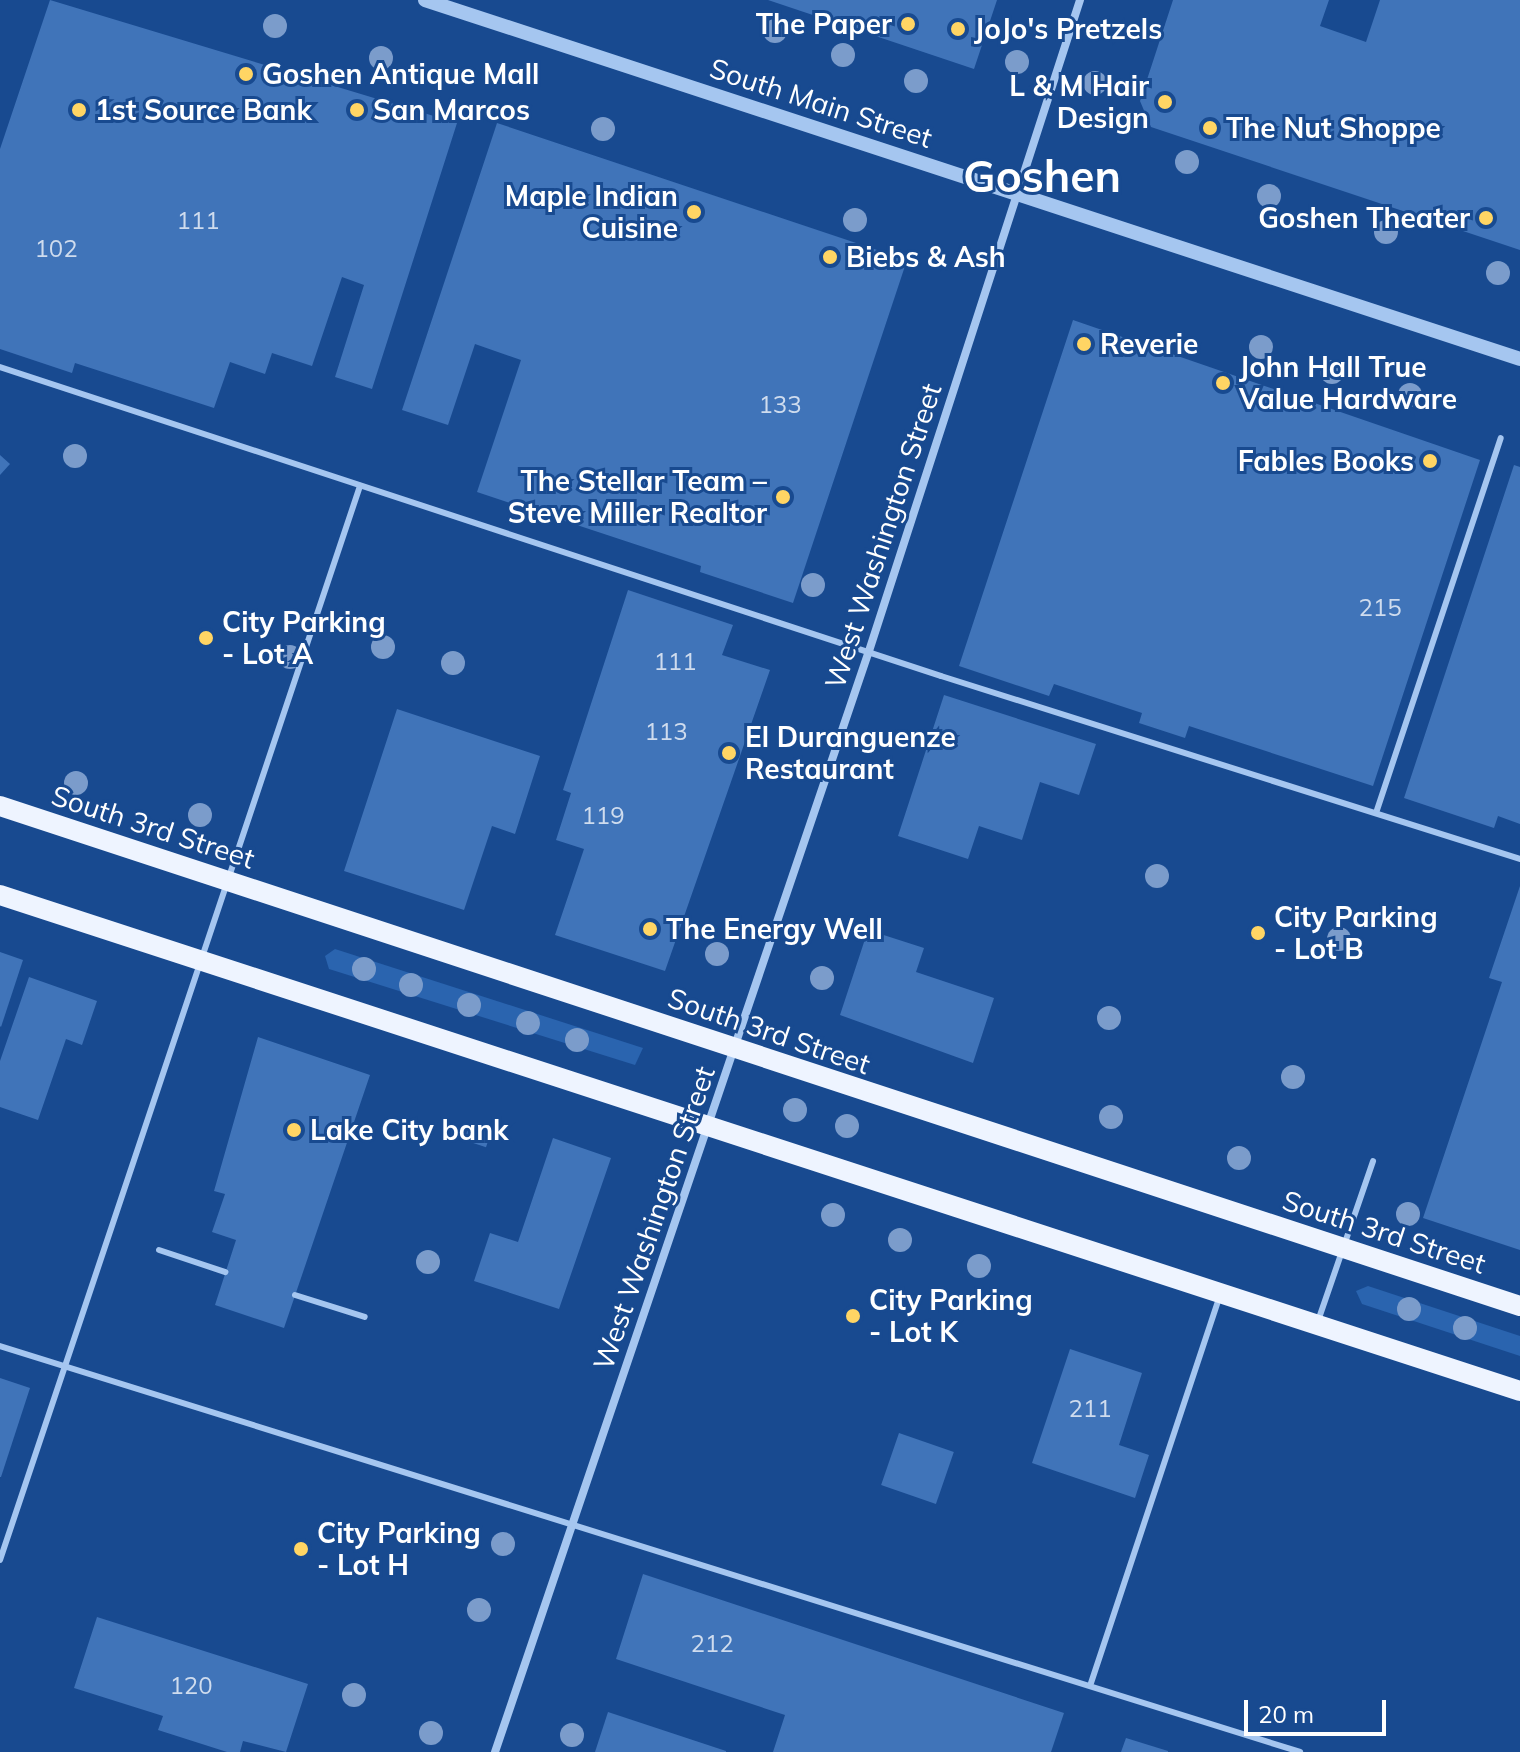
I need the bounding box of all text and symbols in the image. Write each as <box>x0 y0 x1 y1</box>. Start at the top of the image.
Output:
place label: The Paper <box>756 7 892 41</box>
place label: JoJo's Pretzels <box>974 12 1162 46</box>
marker: The Paper <box>899 15 917 33</box>
marker: JoJo's Pretzels <box>949 20 967 38</box>
street label: South Main Street <box>706 51 936 155</box>
place label: Goshen Antique Mall <box>262 57 539 91</box>
marker: Goshen Antique Mall <box>237 65 255 83</box>
place label: L & M Hair Design <box>1009 69 1149 135</box>
place label: 1st Source Bank <box>95 93 312 127</box>
place label: San Marcos <box>373 93 530 127</box>
marker: L & M Hair Design <box>1156 93 1174 111</box>
marker: 1st Source Bank <box>70 101 88 119</box>
marker: San Marcos <box>348 101 366 119</box>
place label: The Nut Shoppe <box>1226 111 1441 145</box>
marker: The Nut Shoppe <box>1201 119 1219 137</box>
district label: Goshen <box>963 150 1121 202</box>
place label: Maple Indian Cuisine <box>505 179 678 245</box>
place label: Goshen Theater <box>1258 201 1470 235</box>
marker: Maple Indian Cuisine <box>685 203 703 221</box>
house number: 111 <box>176 207 220 235</box>
marker: Goshen Theater <box>1477 209 1495 227</box>
house number: 102 <box>34 235 78 263</box>
place label: Biebs & Ash <box>846 240 1006 274</box>
marker: Biebs & Ash <box>821 248 839 266</box>
place label: Reverie <box>1100 327 1198 361</box>
marker: Reverie <box>1075 335 1093 353</box>
place label: John Hall True Value Hardware <box>1239 350 1457 416</box>
marker: John Hall True Value Hardware <box>1214 374 1232 392</box>
street label: West Washington Street <box>818 379 948 693</box>
house number: 133 <box>758 391 802 419</box>
place label: Fables Books <box>1238 444 1414 478</box>
marker: Fables Books <box>1421 452 1439 470</box>
place label: The Stellar Team – Steve Miller Realtor <box>508 464 767 530</box>
marker: The Stellar Team – Steve Miller Realtor <box>774 488 792 506</box>
house number: 215 <box>1358 594 1402 622</box>
place label: City Parking - Lot A <box>222 605 386 671</box>
marker: City Parking - Lot A <box>197 629 215 647</box>
house number: 111 <box>653 648 697 676</box>
house number: 113 <box>644 718 688 746</box>
place label: El Duranguenze Restaurant <box>745 720 956 786</box>
marker: El Duranguenze Restaurant <box>720 744 738 762</box>
street label: South 3rd Street <box>47 778 259 876</box>
house number: 119 <box>581 802 625 830</box>
place label: City Parking - Lot B <box>1274 900 1438 966</box>
place label: The Energy Well <box>666 912 883 946</box>
marker: The Energy Well <box>641 920 659 938</box>
marker: City Parking - Lot B <box>1249 924 1267 942</box>
street label: South 3rd Street <box>664 981 874 1081</box>
street label: West Washington Street <box>586 1062 722 1374</box>
place label: Lake City bank <box>310 1113 508 1147</box>
marker: Lake City bank <box>285 1121 303 1139</box>
street label: South 3rd Street <box>1278 1183 1490 1281</box>
place label: City Parking - Lot K <box>869 1283 1033 1349</box>
marker: City Parking - Lot K <box>844 1307 862 1325</box>
house number: 211 <box>1068 1395 1112 1423</box>
place label: City Parking - Lot H <box>317 1516 481 1582</box>
marker: City Parking - Lot H <box>292 1540 310 1558</box>
house number: 212 <box>690 1630 734 1658</box>
house number: 120 <box>169 1672 213 1700</box>
scale bar <box>1248 1684 1390 1734</box>
text: 20 m <box>1258 1699 1314 1729</box>

